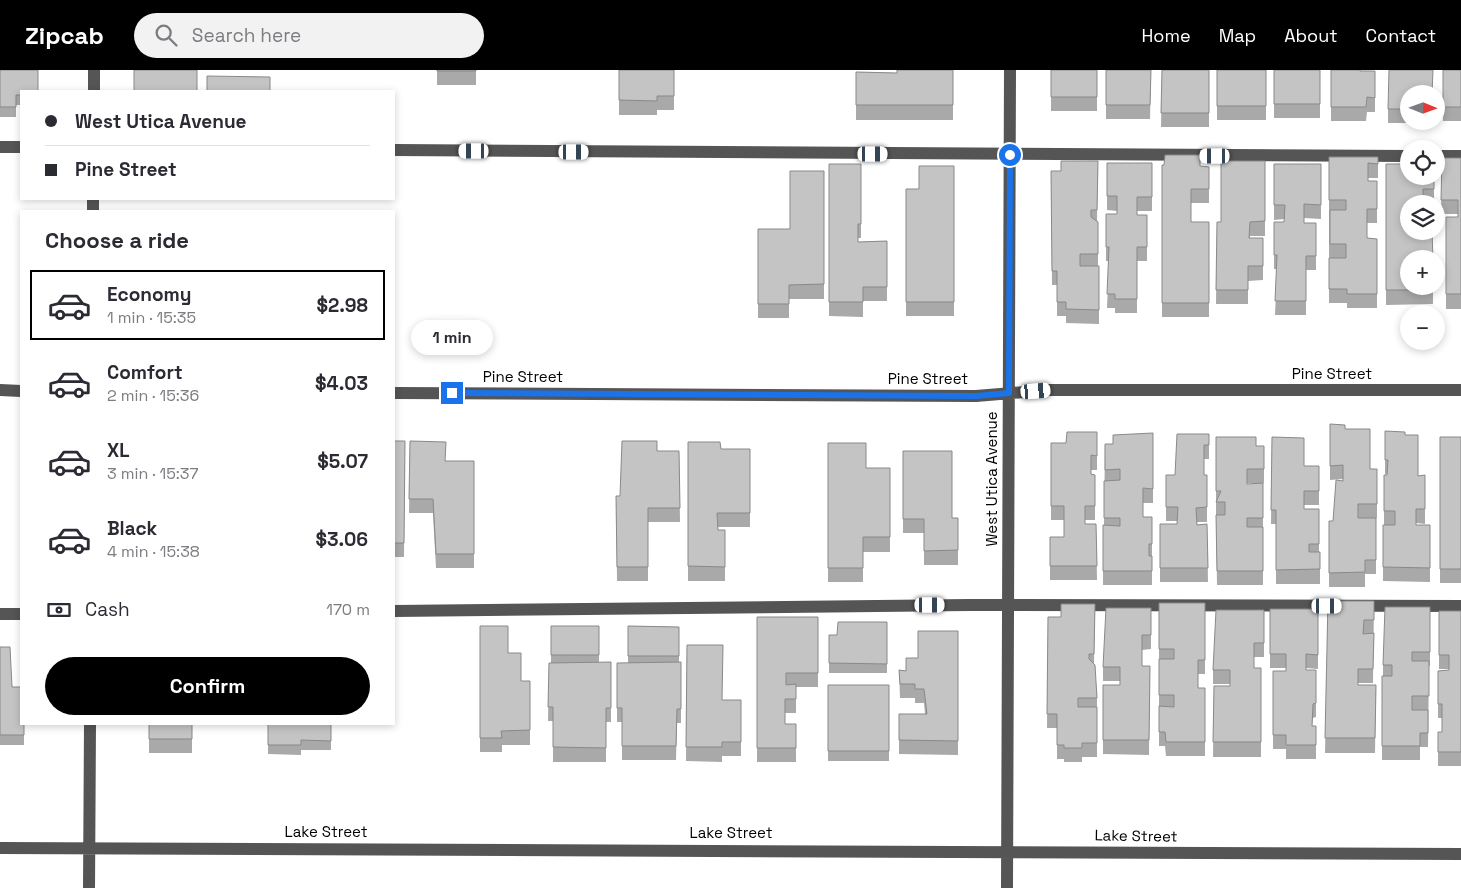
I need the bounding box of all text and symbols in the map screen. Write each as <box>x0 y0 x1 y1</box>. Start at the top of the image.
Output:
search box <box>134 13 484 58</box>
text: Zipcab <box>25 20 104 51</box>
icon: search <box>152 21 180 49</box>
text: Search here <box>192 23 301 48</box>
text: Home <box>1142 24 1191 47</box>
text: Map <box>1219 24 1256 47</box>
text: About <box>1284 24 1338 47</box>
text: Contact <box>1366 24 1436 47</box>
north arrow <box>1400 85 1445 130</box>
map controls <box>1400 85 1445 350</box>
text: West Utica Avenue <box>75 109 247 134</box>
button: locate <box>1400 140 1445 185</box>
car <box>459 144 489 159</box>
route start <box>999 144 1021 166</box>
car <box>559 145 589 160</box>
car <box>858 147 888 162</box>
car <box>1200 149 1230 164</box>
text: Pine Street <box>75 157 177 182</box>
button: layers <box>1400 195 1445 240</box>
text: Choose a ride <box>45 226 189 254</box>
button: + <box>1400 250 1445 295</box>
text: Economy <box>107 282 191 307</box>
icon: car <box>47 283 92 328</box>
text: $2.98 <box>316 293 368 318</box>
button: − <box>1400 305 1445 350</box>
text: 1 min · 15:35 <box>107 307 196 328</box>
callout: 1 min <box>411 320 493 356</box>
text: 1 min <box>432 327 472 348</box>
text: Comfort <box>107 360 183 385</box>
icon: car <box>47 361 92 406</box>
street label: Pine Street <box>1292 364 1372 383</box>
street label: Pine Street <box>483 367 563 386</box>
street label: Pine Street <box>888 369 968 388</box>
text: $4.03 <box>315 371 368 396</box>
route end <box>441 382 463 404</box>
car <box>1020 382 1051 400</box>
text: 2 min · 15:36 <box>107 385 199 406</box>
street label: West Utica Avenue <box>982 411 1001 547</box>
text: XL <box>107 438 130 463</box>
icon: car <box>47 439 92 484</box>
text: $5.07 <box>317 449 368 474</box>
text: 3 min · 15:37 <box>107 463 199 484</box>
text: Black <box>107 516 157 541</box>
icon: car <box>47 517 92 562</box>
text: $3.06 <box>315 527 368 552</box>
text: 4 min · 15:38 <box>107 541 200 562</box>
icon: cash <box>45 596 73 624</box>
text: Cash <box>85 597 130 622</box>
car <box>915 598 945 613</box>
text: 170 m <box>326 599 370 620</box>
car <box>1312 599 1342 614</box>
button: Confirm <box>45 657 370 715</box>
street label: Lake Street <box>284 822 368 841</box>
street label: Lake Street <box>689 823 773 842</box>
street label: Lake Street <box>1094 825 1178 846</box>

